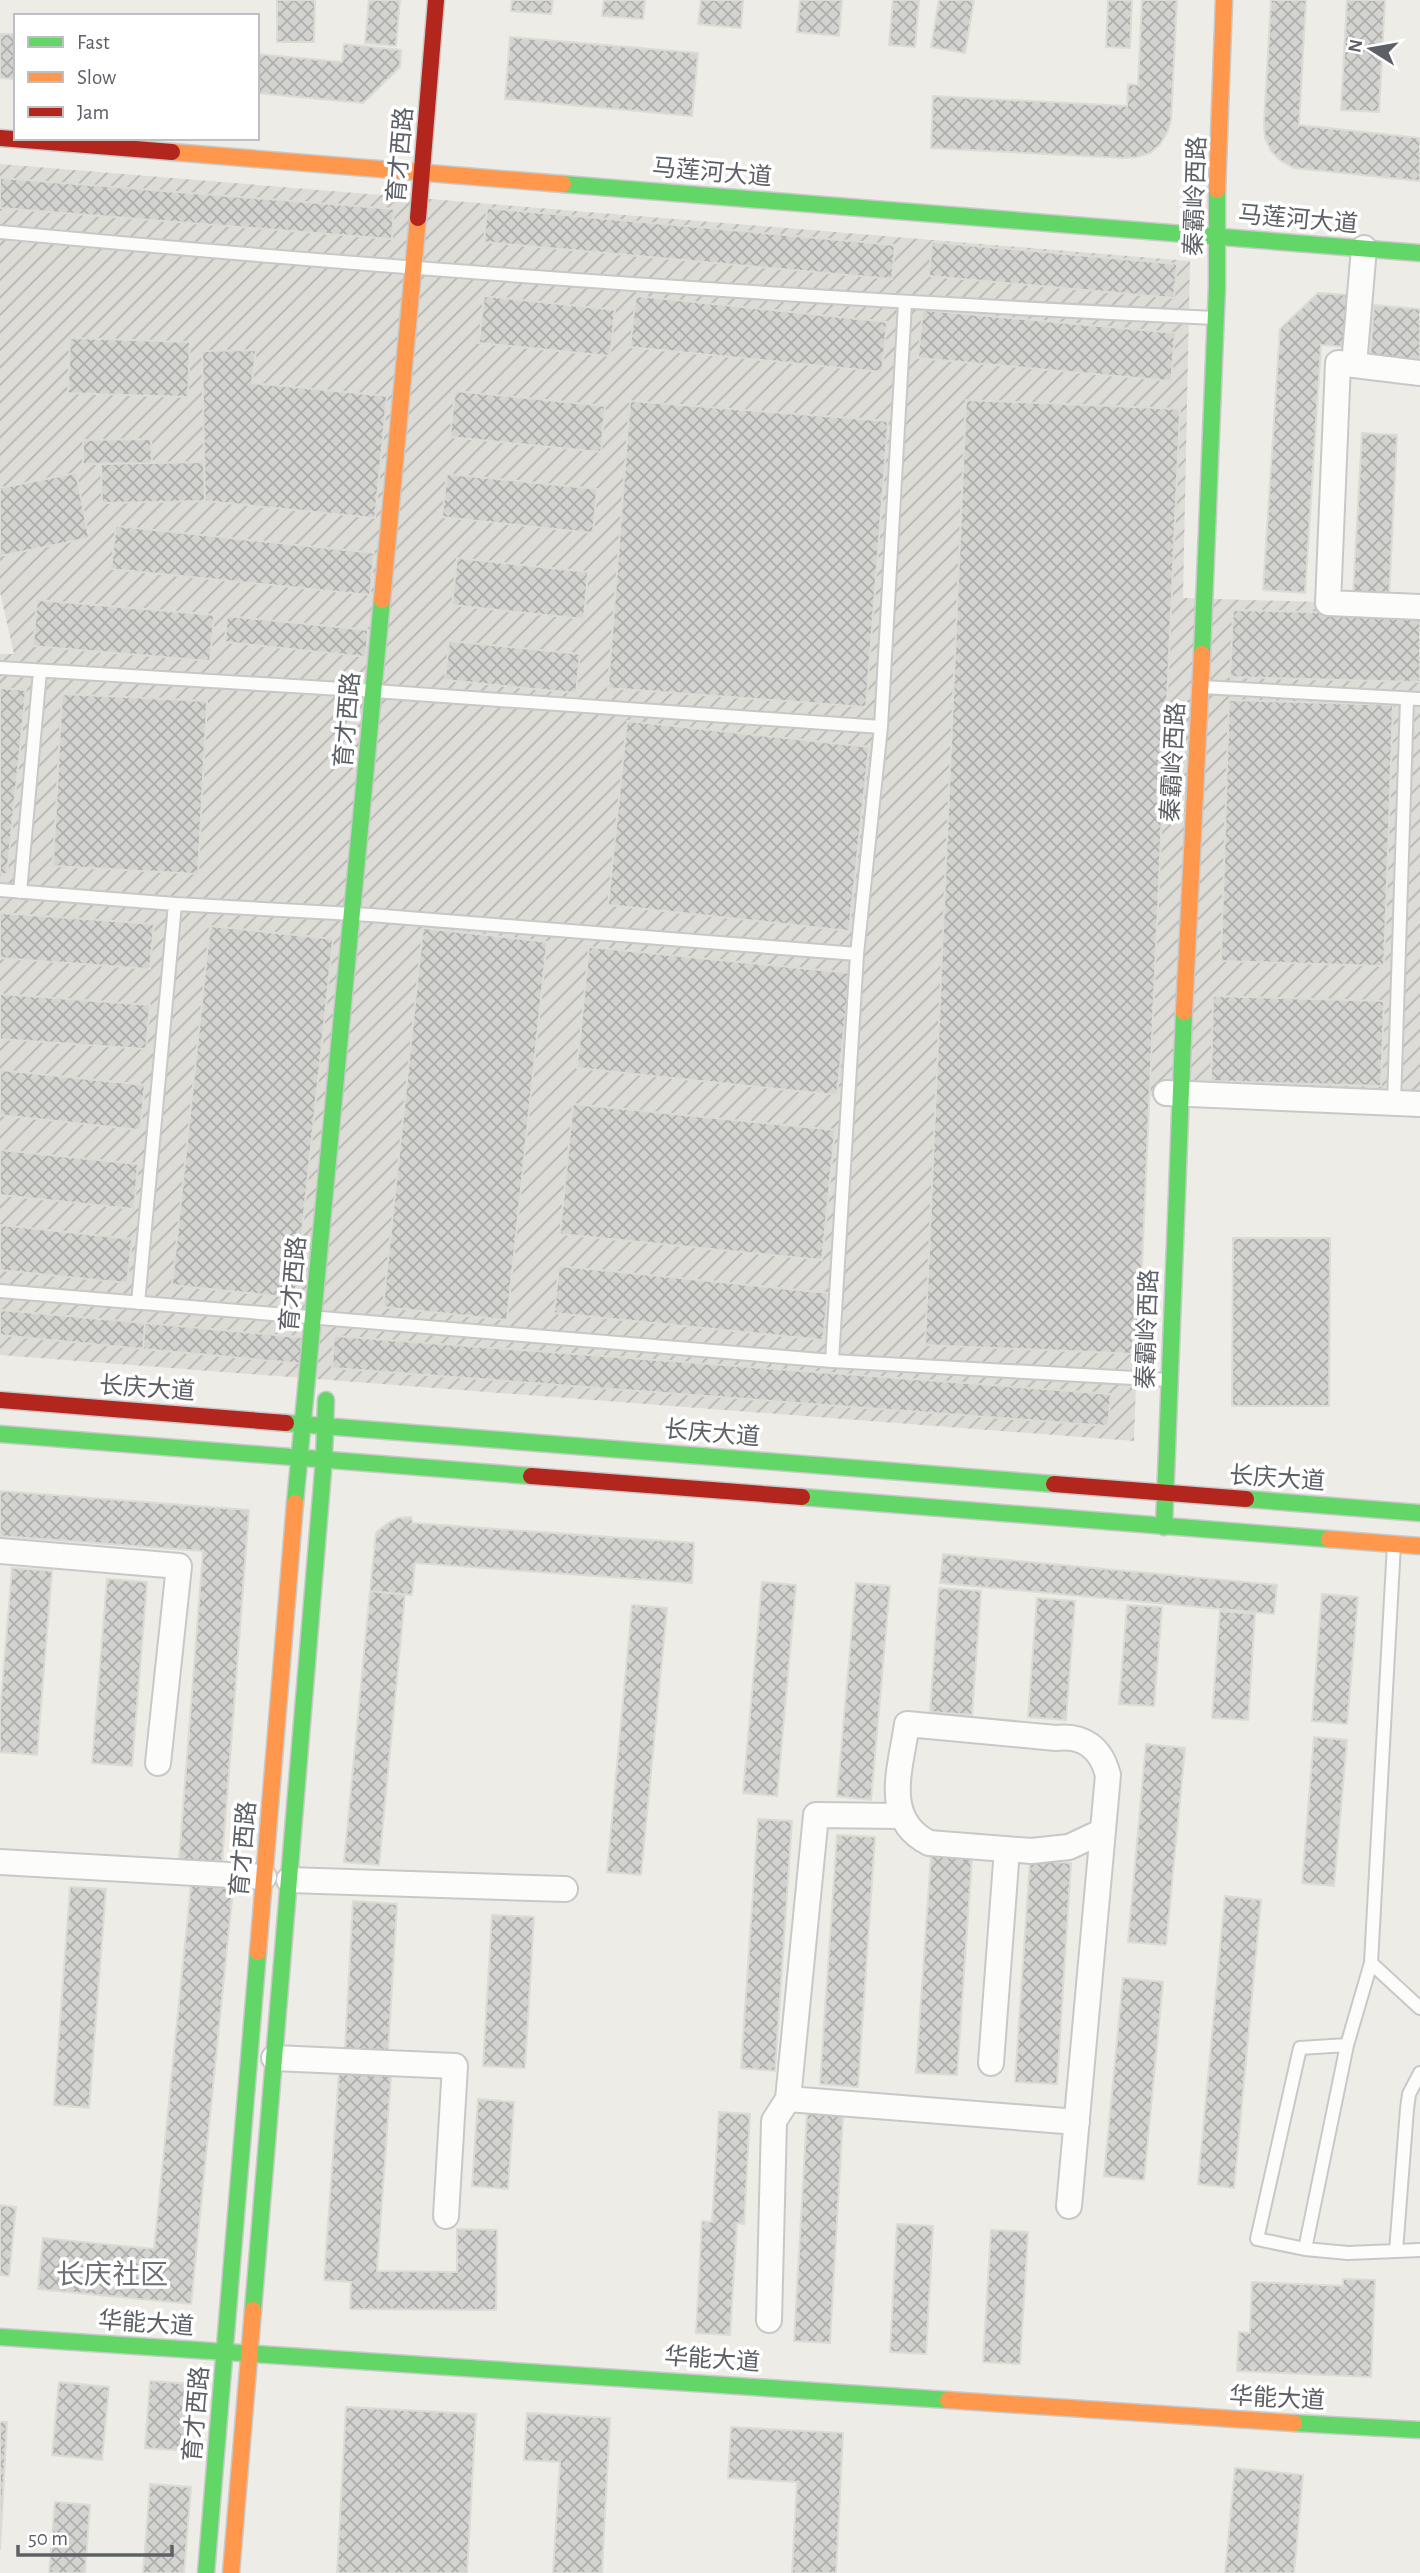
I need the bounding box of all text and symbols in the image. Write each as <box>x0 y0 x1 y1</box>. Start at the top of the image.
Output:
legend <box>14 14 259 140</box>
north arrow <box>1336 14 1406 84</box>
text: Fast <box>77 32 110 53</box>
text: N <box>1345 38 1366 54</box>
text: Slow <box>77 67 116 88</box>
text: Jam <box>77 102 109 123</box>
street label: 育才西路 <box>383 106 417 204</box>
street label: 秦霸岭西路 <box>1180 136 1210 256</box>
street label: 马莲河大道 <box>651 154 773 190</box>
street label: 马莲河大道 <box>1237 201 1359 237</box>
street label: 育才西路 <box>330 671 364 769</box>
street label: 秦霸岭西路 <box>1157 701 1189 823</box>
street label: 育才西路 <box>276 1235 310 1333</box>
street label: 秦霸岭西路 <box>1132 1269 1162 1389</box>
street label: 长庆大道 <box>98 1372 196 1404</box>
street label: 长庆大道 <box>663 1416 761 1450</box>
street label: 长庆大道 <box>1228 1462 1326 1494</box>
street label: 育才西路 <box>226 1800 260 1898</box>
district label: 长庆社区 <box>56 2260 168 2290</box>
street label: 华能大道 <box>97 2307 195 2339</box>
street label: 华能大道 <box>663 2343 761 2375</box>
street label: 育才西路 <box>179 2365 213 2463</box>
street label: 华能大道 <box>1228 2383 1326 2413</box>
scale bar <box>18 2514 172 2558</box>
text: 50 m <box>28 2528 68 2549</box>

